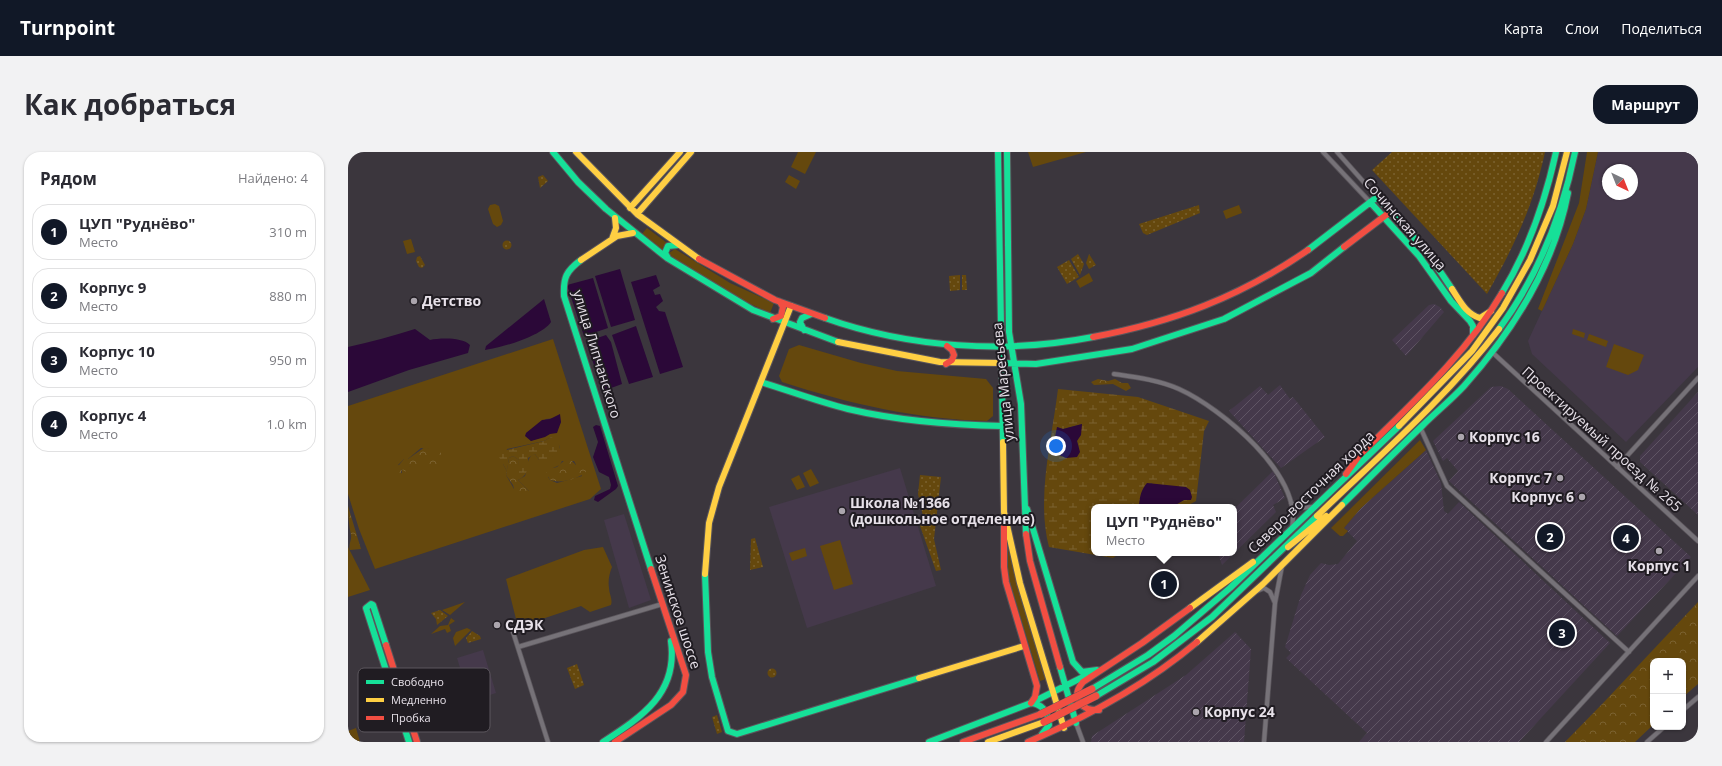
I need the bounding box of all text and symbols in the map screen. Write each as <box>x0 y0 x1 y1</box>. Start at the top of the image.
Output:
text: Turnpoint <box>20 15 115 41</box>
text: Карта <box>1504 19 1543 38</box>
text: Слои <box>1565 19 1599 38</box>
text: Поделиться <box>1621 19 1702 38</box>
text: Как добраться <box>24 85 236 123</box>
button: Маршрут <box>1593 85 1698 124</box>
north arrow <box>1602 164 1638 200</box>
text: Рядом <box>40 167 97 190</box>
text: Найдено: 4 <box>238 169 308 187</box>
street label: Сочинская улица <box>1360 173 1451 274</box>
text: ЦУП "Руднёво" <box>79 213 195 233</box>
text: 1 <box>50 223 58 241</box>
text: 310 m <box>269 223 307 241</box>
text: Место <box>79 233 118 251</box>
text: Корпус 9 <box>79 277 146 297</box>
text: 2 <box>50 287 58 305</box>
text: 880 m <box>269 287 307 305</box>
street label: улица Липчанского <box>569 287 626 420</box>
place label: Детство <box>422 291 481 310</box>
marker: Детство <box>409 296 419 306</box>
text: Место <box>79 297 118 315</box>
street label: улица Маресьева <box>987 322 1018 442</box>
text: Корпус 10 <box>79 341 155 361</box>
text: 3 <box>50 351 58 369</box>
text: 950 m <box>269 351 307 369</box>
text: Место <box>79 361 118 379</box>
street label: Проектируемый проезд № 265 <box>1518 362 1686 515</box>
text: Корпус 4 <box>79 405 146 425</box>
text: 4 <box>50 415 58 433</box>
text: 1.0 km <box>266 415 307 433</box>
text: Место <box>79 425 118 443</box>
street label: Северо-восточная хорда <box>1243 426 1378 557</box>
place label: Корпус 16 <box>1469 427 1540 446</box>
marker: Корпус 16 <box>1456 432 1466 442</box>
your location <box>1046 436 1066 456</box>
place label: Корпус 7 <box>1489 468 1552 487</box>
marker: Корпус 7 <box>1555 473 1565 483</box>
place label: Корпус 6 <box>1511 487 1574 506</box>
marker: Корпус 6 <box>1577 492 1587 502</box>
place label: Школа №1366 (дошкольное отделение) <box>850 493 1035 528</box>
popup <box>1091 504 1237 556</box>
marker: Школа №1366 (дошкольное отделение) <box>837 506 847 516</box>
text: ЦУП "Руднёво" <box>1106 511 1222 531</box>
pin: 2 <box>1537 522 1563 552</box>
pin: 4 <box>1613 523 1639 553</box>
text: Место <box>1106 531 1145 549</box>
marker: Корпус 1 <box>1654 546 1664 556</box>
street label: Зенинское шоссе <box>651 552 706 671</box>
place label: Корпус 1 <box>1628 556 1690 575</box>
pin: 1 <box>1151 569 1177 599</box>
place label: СДЭК <box>505 615 544 634</box>
pin: 3 <box>1549 618 1575 648</box>
marker: СДЭК <box>492 620 502 630</box>
map controls <box>1650 658 1686 730</box>
button: + <box>1650 658 1686 694</box>
legend <box>358 668 490 732</box>
text: Свободно <box>391 674 444 689</box>
text: Медленно <box>391 692 447 707</box>
button: − <box>1650 694 1686 730</box>
place label: Корпус 24 <box>1204 702 1275 721</box>
marker: Корпус 24 <box>1191 707 1201 717</box>
text: Пробка <box>391 710 431 725</box>

